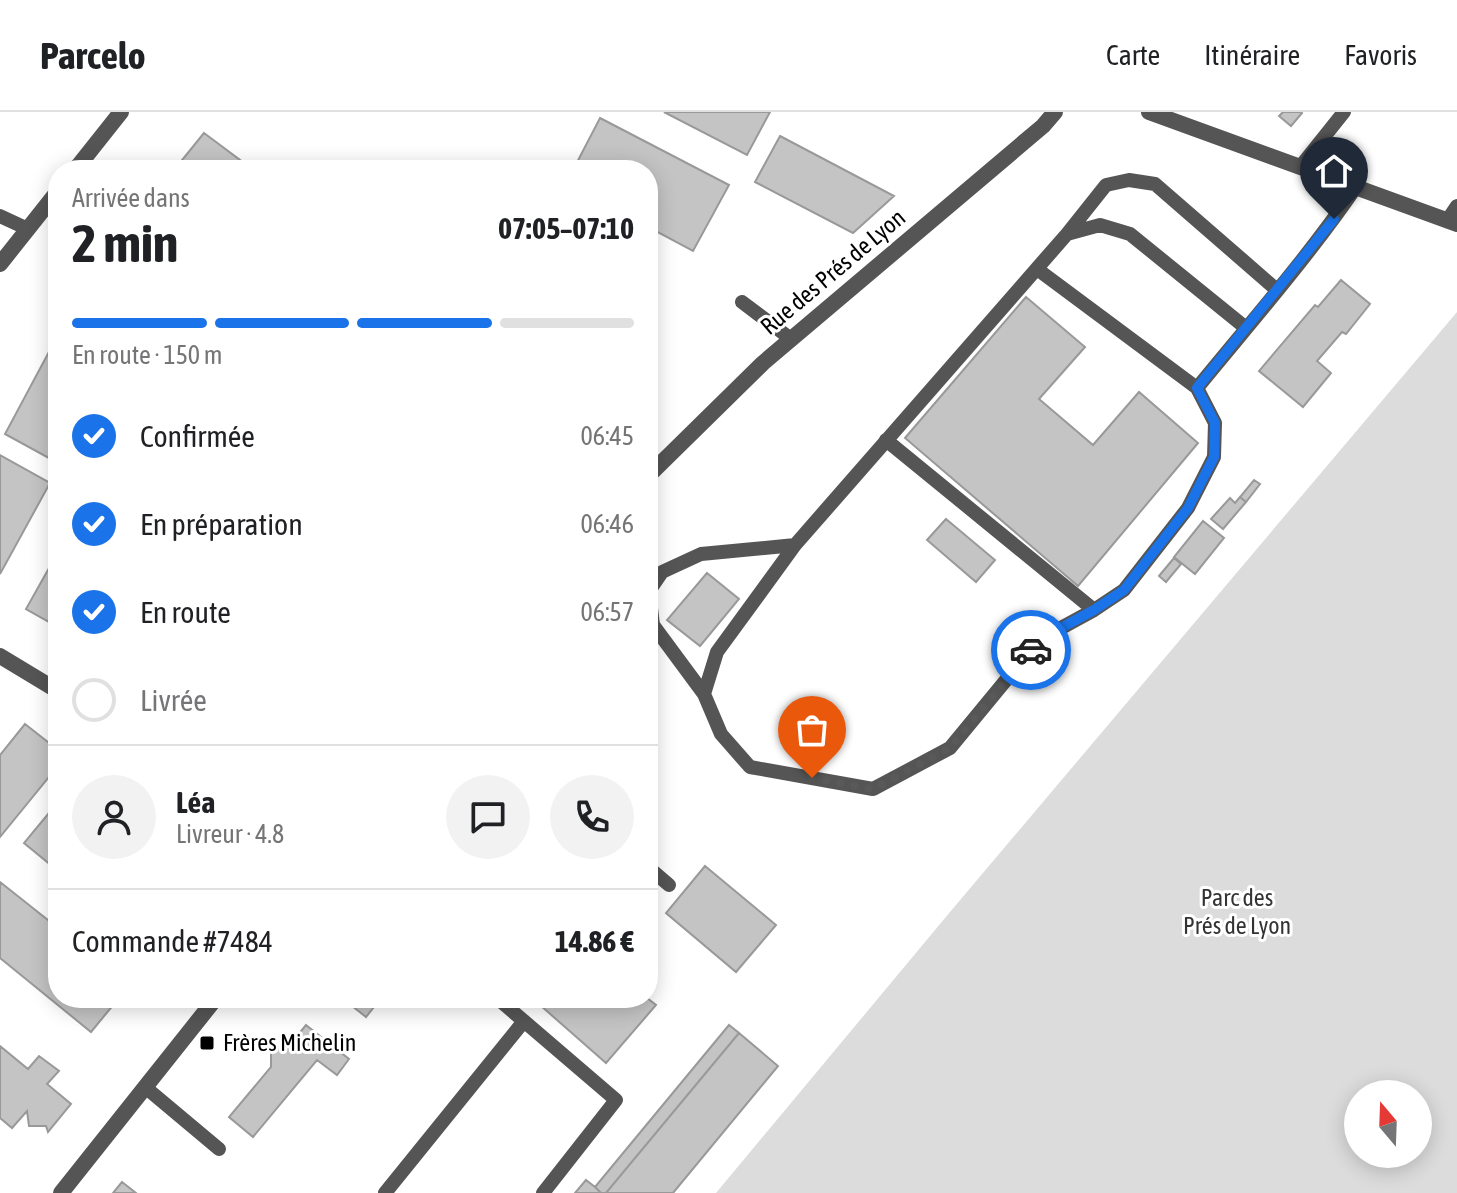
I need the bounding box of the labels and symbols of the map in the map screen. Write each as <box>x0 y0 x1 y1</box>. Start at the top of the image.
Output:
pin <box>1300 137 1368 219</box>
street label: Rue des Prés de Lyon <box>755 203 910 340</box>
courier <box>991 610 1071 690</box>
pin <box>778 696 846 778</box>
park label: Parc des Prés de Lyon <box>1183 884 1291 939</box>
place label: Frères Michelin <box>223 1029 356 1056</box>
marker: Frères Michelin <box>198 1034 216 1052</box>
north arrow <box>1344 1080 1432 1168</box>

